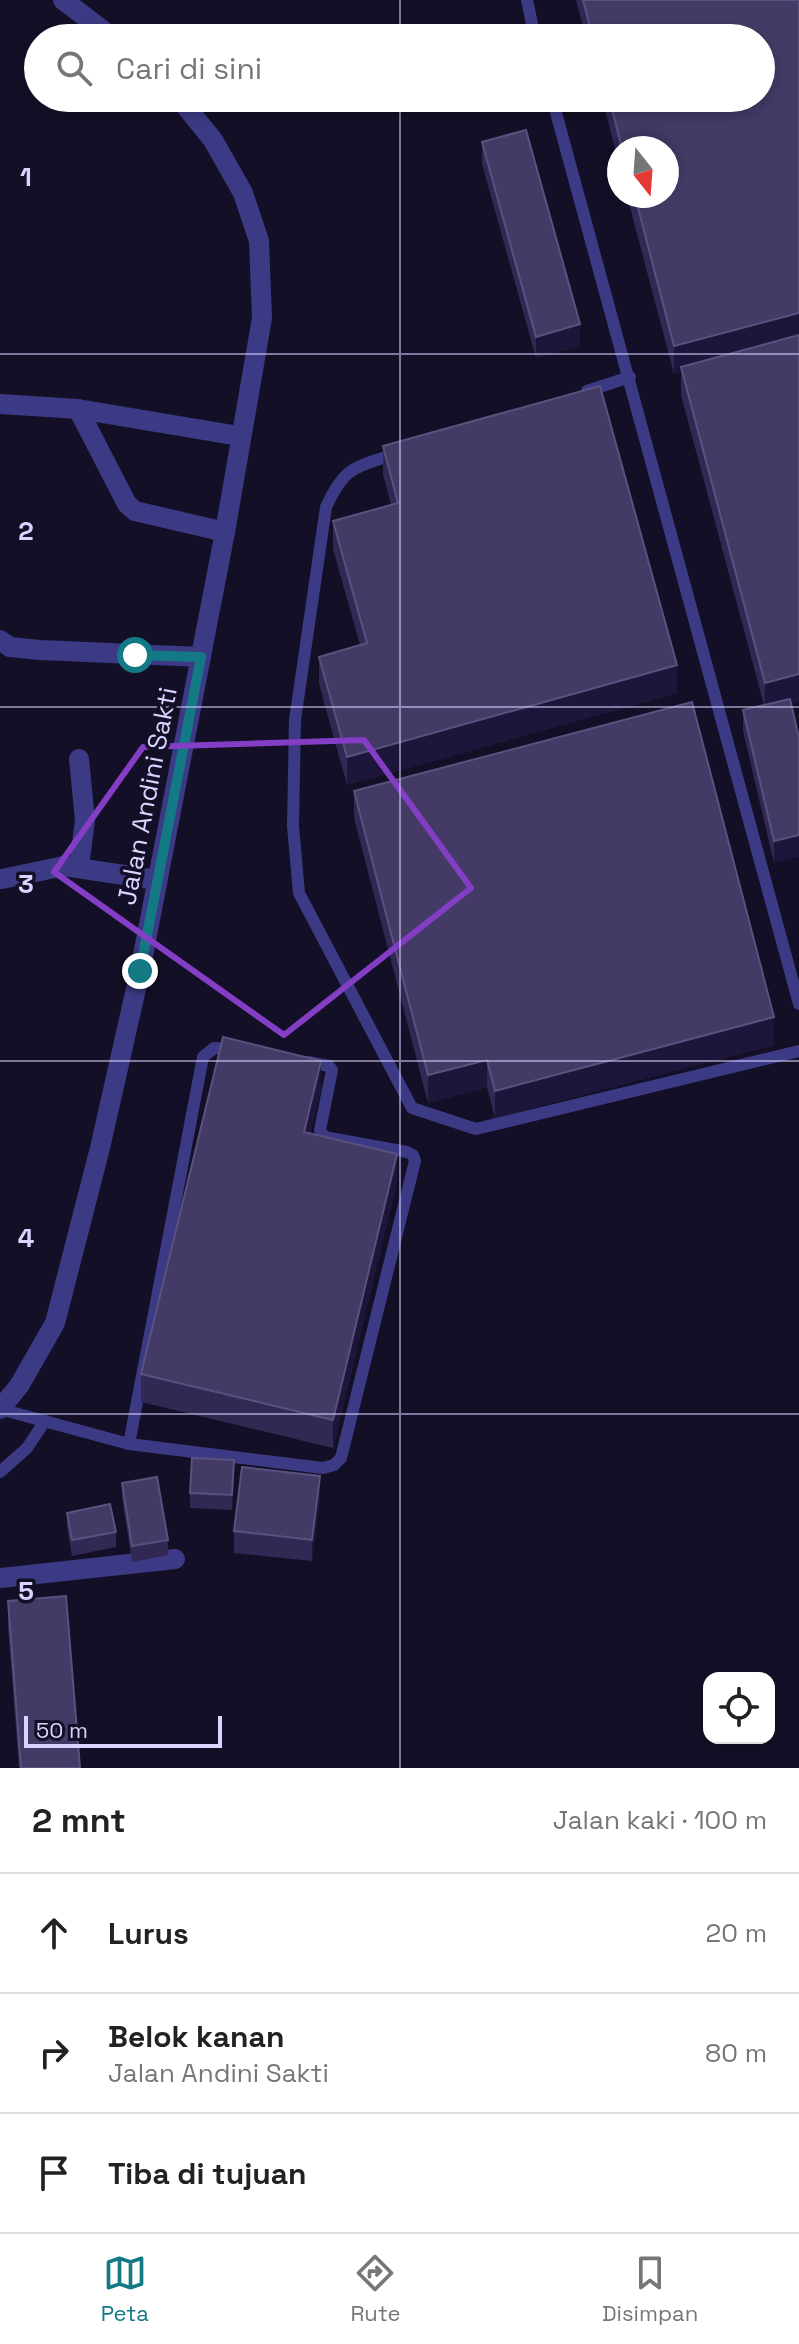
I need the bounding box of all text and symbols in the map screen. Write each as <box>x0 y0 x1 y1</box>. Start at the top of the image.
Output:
search box <box>24 24 775 112</box>
icon: search <box>52 46 96 90</box>
text: Cari di sini <box>116 49 262 88</box>
north arrow <box>607 136 679 208</box>
text: 1 <box>20 160 32 194</box>
text: 2 <box>18 514 34 548</box>
route start <box>117 637 153 673</box>
street label: Jalan Andini Sakti <box>109 684 185 908</box>
text: 3 <box>18 867 34 901</box>
route end <box>122 953 158 989</box>
text: 4 <box>18 1221 34 1255</box>
text: 5 <box>18 1574 34 1608</box>
map controls <box>703 1672 775 1744</box>
button: locate <box>703 1672 775 1744</box>
scale bar <box>24 1712 222 1748</box>
text: 50 m <box>36 1716 88 1744</box>
text: 2 mnt <box>32 1799 126 1842</box>
text: Jalan kaki · 100 m <box>553 1803 767 1837</box>
icon: ahead <box>32 1911 76 1955</box>
text: Lurus <box>108 1914 189 1953</box>
text: 20 m <box>706 1916 767 1950</box>
text: Belok kanan <box>108 2017 284 2056</box>
icon: right <box>32 2031 76 2075</box>
text: 80 m <box>705 2036 767 2070</box>
text: Jalan Andini Sakti <box>108 2056 329 2090</box>
icon: arrive <box>32 2151 76 2195</box>
text: Tiba di tujuan <box>108 2154 307 2193</box>
tab: Peta <box>101 2251 149 2327</box>
tab: Rute <box>350 2251 401 2327</box>
tab: Disimpan <box>602 2251 698 2327</box>

